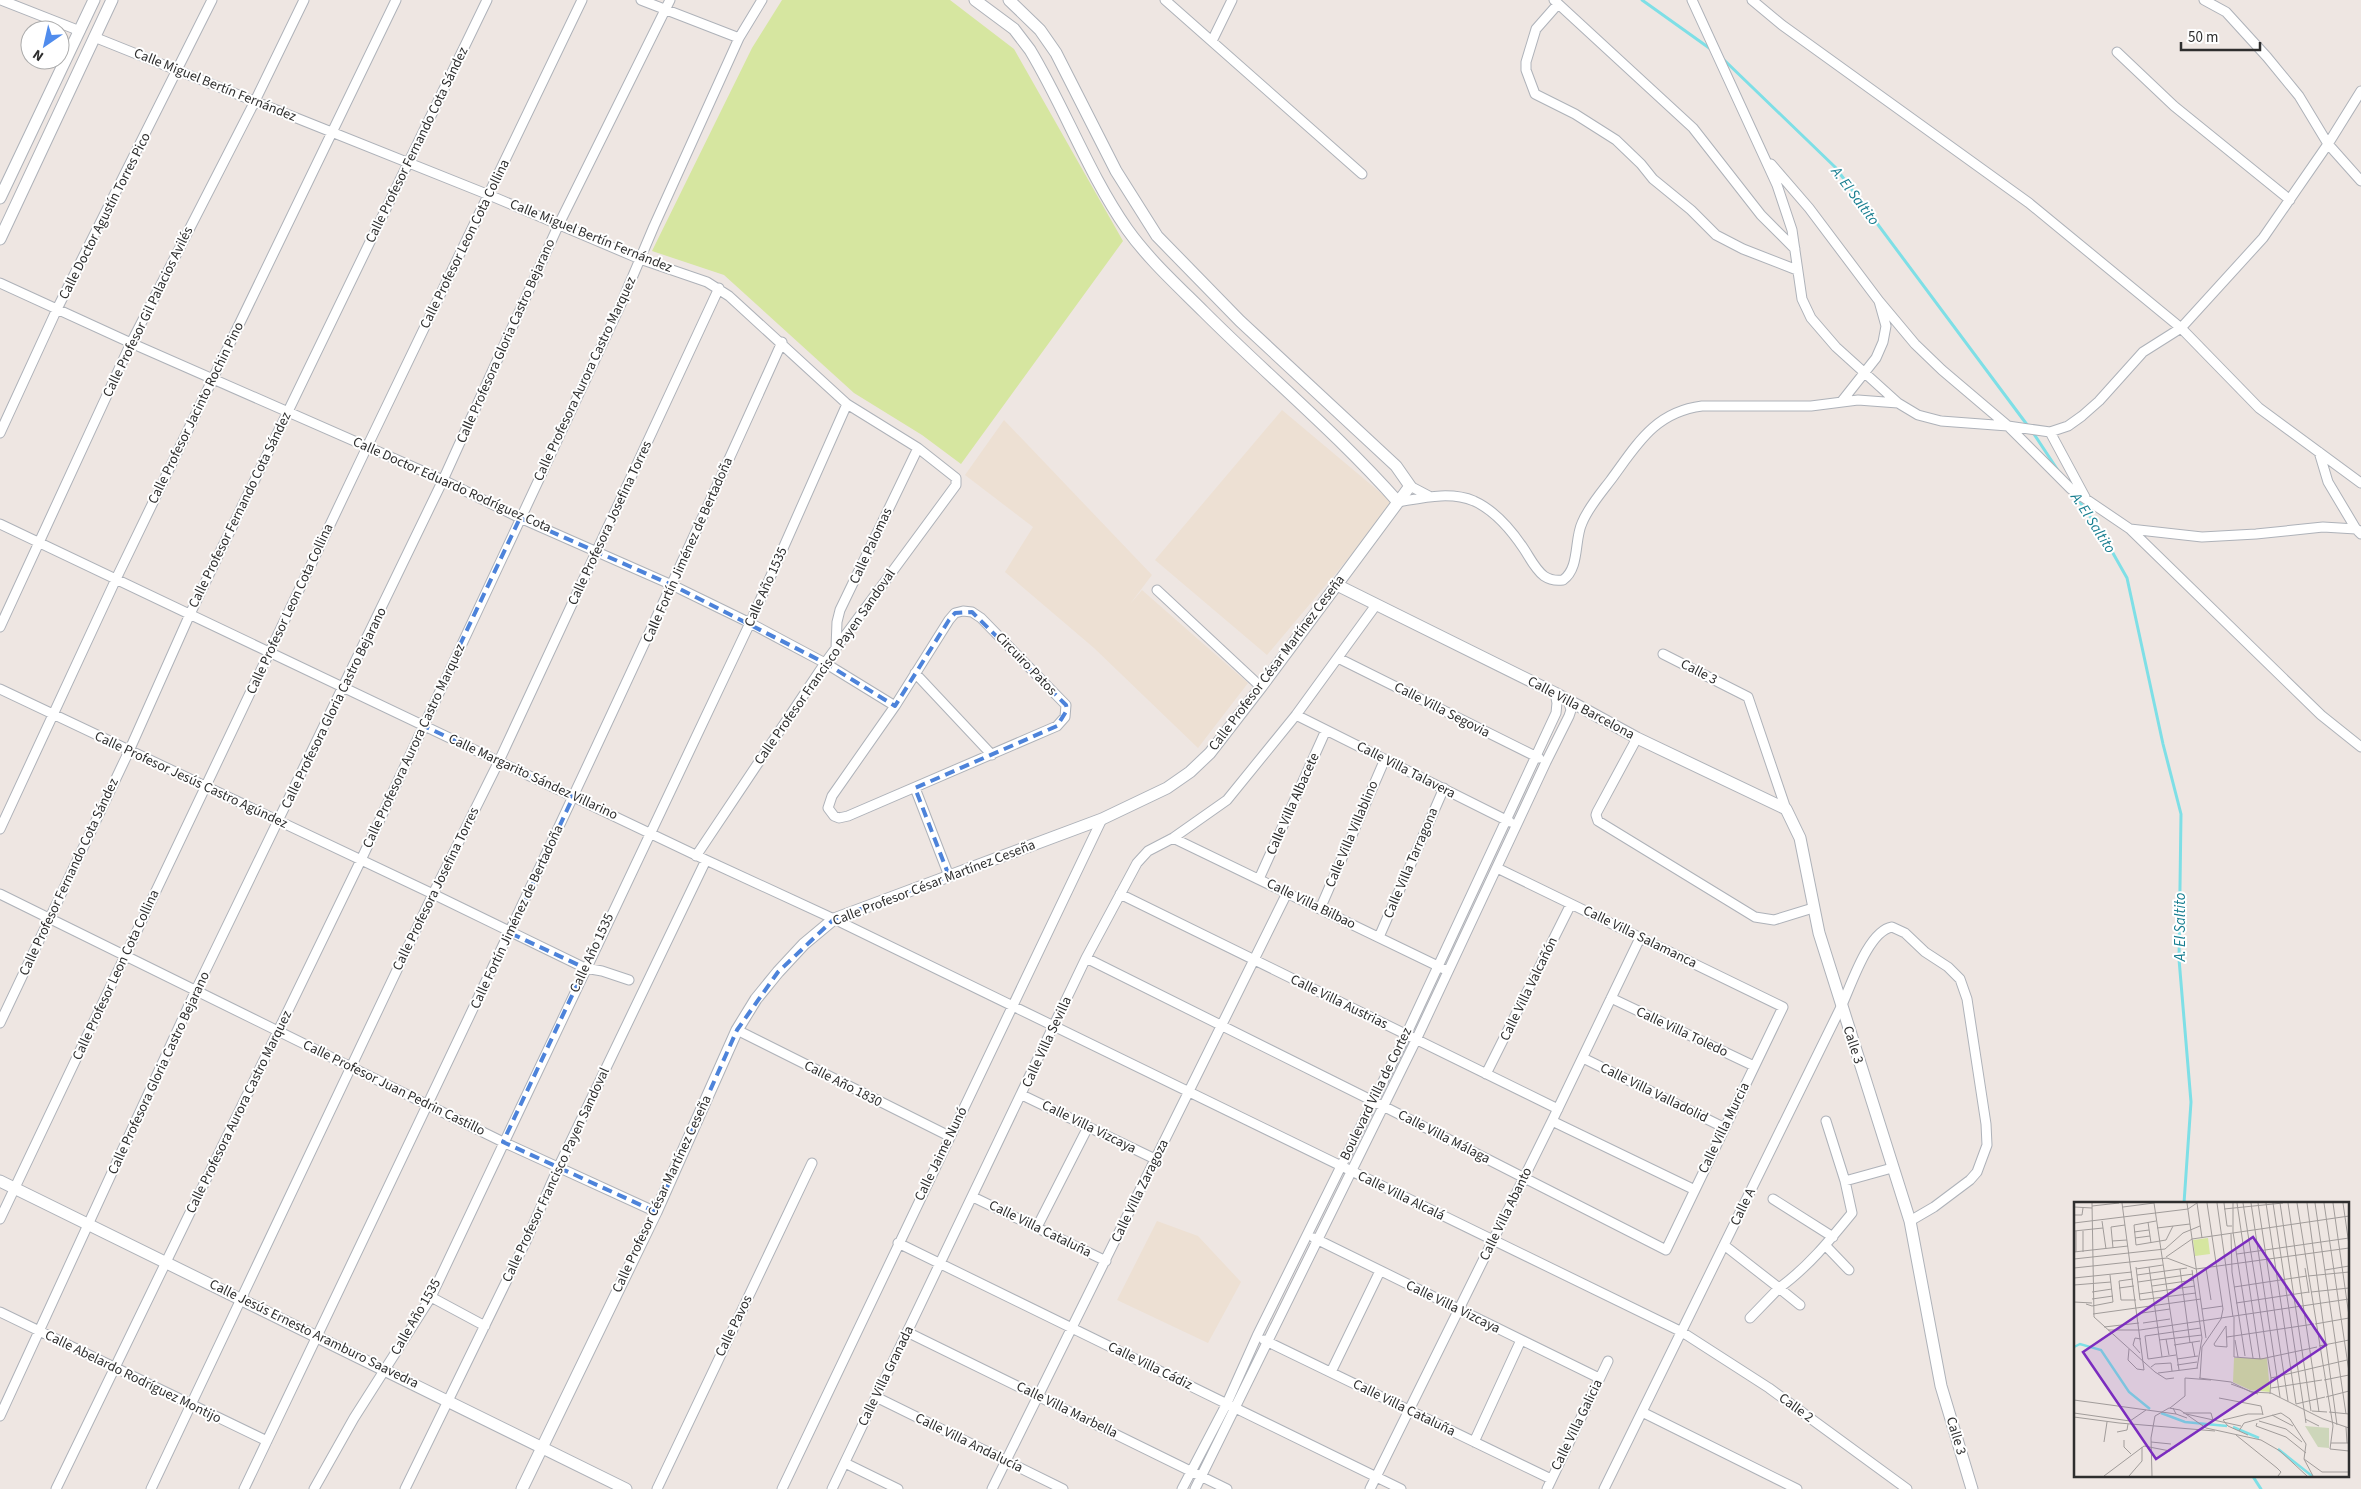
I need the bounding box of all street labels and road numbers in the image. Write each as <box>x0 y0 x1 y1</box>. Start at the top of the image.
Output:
street label: Calle Miguel Bertín Fernández <box>131 43 299 127</box>
street label: Calle Profesor Fernando Cota Sández <box>361 44 473 246</box>
street label: Calle Doctor Agustín Torres Pico <box>54 129 156 303</box>
street label: Calle Profesor Leon Cota Collina <box>415 156 515 332</box>
street label: Calle Miguel Bertín Fernández <box>507 194 675 278</box>
street label: Calle Profesor Gil Palacios Avilés <box>98 223 198 401</box>
street label: Calle Profesora Gloria Castro Bejarano <box>452 236 560 446</box>
street label: Calle Profesora Aurora Castro Marquez <box>529 274 641 484</box>
street label: Calle Profesor Jacinto Rochin Pino <box>143 319 249 507</box>
street label: Calle Profesor Fernando Cota Sández <box>184 409 296 611</box>
street label: Calle Doctor Eduardo Rodríguez Cota <box>350 432 554 538</box>
street label: Calle Profesora Josefina Torres <box>563 437 657 609</box>
street label: Calle Fortín Jiménez de Bertadoña <box>638 454 738 646</box>
street label: Calle Palomas <box>845 504 897 587</box>
street label: Calle Profesor Leon Cota Collina <box>242 520 338 698</box>
street label: Calle Año 1535 <box>739 544 793 630</box>
street label: Calle Profesor Francisco Payen Sandoval <box>749 565 901 769</box>
street label: Calle Profesor César Martínez Ceseña <box>1204 571 1350 755</box>
street label: Calle Profesora Gloria Castro Bejarano <box>276 604 392 812</box>
street label: Circuiro Patos <box>991 628 1061 700</box>
street label: Calle Profesora Aurora Castro Marquez <box>358 641 470 851</box>
street label: Calle 3 <box>1677 654 1721 690</box>
street label: Calle Villa Barcelona <box>1524 671 1638 745</box>
street label: Calle Villa Segovia <box>1391 677 1493 743</box>
street label: Calle Profesor Jesús Castro Agúndez <box>91 726 291 834</box>
street label: Calle Margarito Sández Villarino <box>445 729 621 825</box>
street label: Calle Villa Talavera <box>1353 736 1459 804</box>
street label: Calle Villa Albacete <box>1262 750 1324 858</box>
street label: Calle Profesor Fernando Cota Sández <box>14 775 124 979</box>
street label: Calle Villa Villablino <box>1320 777 1384 891</box>
street label: Calle Profesora Josefina Torres <box>388 804 484 974</box>
street label: Calle Villa Tarragona <box>1379 804 1443 922</box>
street label: Calle Fortín Jiménez de Bertadoña <box>465 822 569 1012</box>
street label: Calle Profesor César Martínez Ceseña <box>830 835 1038 931</box>
street label: Calle Villa Bilbao <box>1263 874 1359 934</box>
street label: Calle Profesor Leon Cota Collina <box>68 886 164 1064</box>
street label: Calle Villa Salamanca <box>1580 901 1700 973</box>
street label: Calle Año 1535 <box>565 910 619 996</box>
street label: Calle Villa Valcañón <box>1495 934 1563 1044</box>
street label: Calle Profesora Gloria Castro Bejarano <box>103 968 215 1178</box>
street label: Calle Villa Austrias <box>1287 970 1391 1034</box>
street label: Calle Villa Sevilla <box>1017 993 1077 1091</box>
street label: Calle Villa Toledo <box>1633 1002 1731 1062</box>
street label: Calle Profesora Aurora Castro Marquez <box>181 1007 297 1217</box>
street label: Calle 3 <box>1837 1023 1869 1067</box>
street label: Boulevard Villa de Cortez <box>1335 1024 1417 1164</box>
street label: Calle Profesor Juan Pedrin Castillo <box>299 1035 489 1141</box>
street label: Calle Año 1830 <box>800 1056 886 1112</box>
street label: Calle Villa Valladolid <box>1597 1058 1711 1128</box>
street label: Calle Profesor Francisco Payen Sandoval <box>497 1064 615 1286</box>
street label: Calle Villa Murcia <box>1693 1079 1755 1177</box>
street label: Calle Profesor César Martínez Ceseña <box>607 1092 717 1296</box>
street label: Calle Villa Vizcaya <box>1038 1096 1140 1158</box>
street label: Calle Jaime Nunó <box>910 1104 972 1204</box>
street label: Calle Villa Málaga <box>1394 1105 1494 1169</box>
street label: Calle Villa Zaragoza <box>1106 1136 1174 1246</box>
street label: Calle Villa Abanto <box>1475 1164 1537 1264</box>
street label: Calle Villa Alcalá <box>1354 1166 1448 1226</box>
street label: Calle A <box>1725 1184 1761 1229</box>
street label: Calle Villa Cataluña <box>985 1195 1095 1263</box>
street label: Calle Jesús Ernesto Aramburo Saavedra <box>206 1274 422 1394</box>
street label: Calle Año 1535 <box>386 1275 446 1359</box>
street label: Calle Villa Vizcaya <box>1402 1276 1504 1338</box>
street label: Calle Pavos <box>710 1292 758 1360</box>
street label: Calle Villa Granada <box>853 1322 919 1430</box>
street label: Calle Abelardo Rodríguez Montijo <box>41 1325 225 1429</box>
street label: Calle Villa Cádiz <box>1104 1337 1196 1395</box>
street label: Calle Villa Cataluña <box>1349 1374 1459 1442</box>
street label: Calle Villa Galicia <box>1546 1376 1608 1474</box>
street label: Calle Villa Marbella <box>1013 1377 1121 1443</box>
street label: Calle 2 <box>1774 1388 1818 1428</box>
street label: Calle Villa Andalucía <box>912 1408 1026 1478</box>
street label: Calle 3 <box>1941 1414 1971 1458</box>

